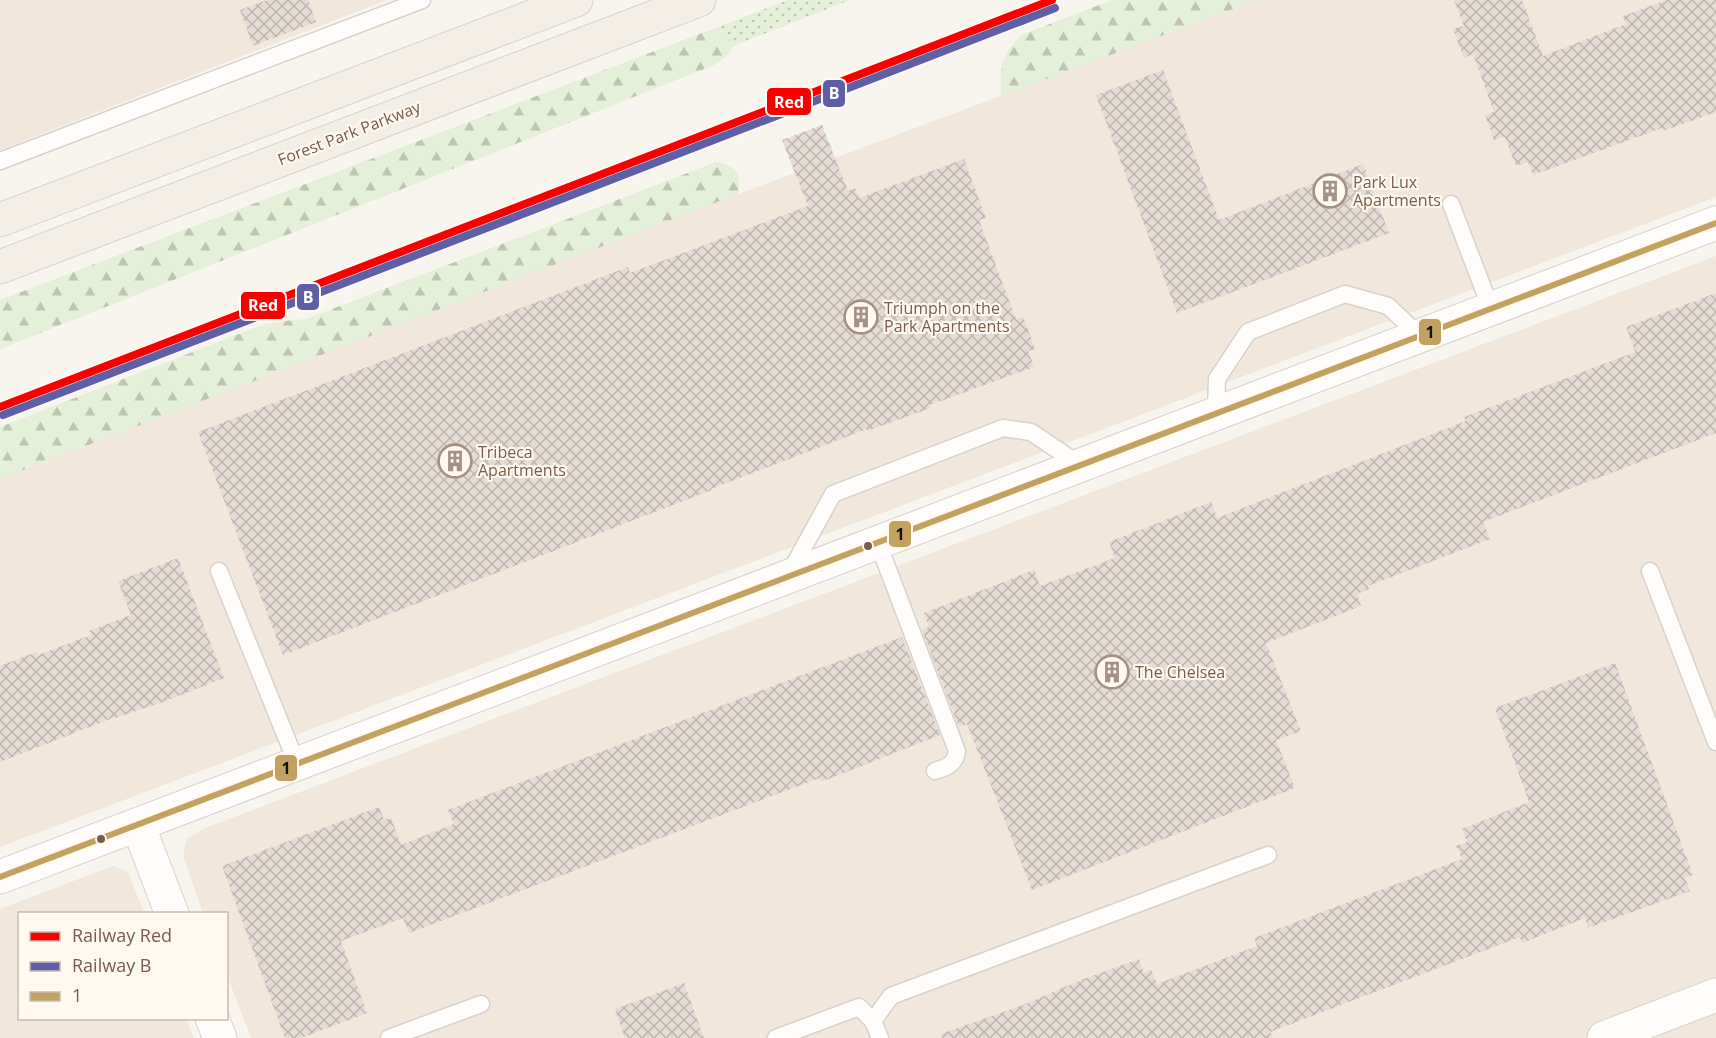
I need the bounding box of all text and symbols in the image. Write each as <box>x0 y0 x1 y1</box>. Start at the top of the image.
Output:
line badge: B <box>822 79 846 108</box>
text: B <box>829 82 839 104</box>
line badge: Red <box>766 87 812 116</box>
text: Red <box>774 91 804 113</box>
street label: Forest Park Parkway <box>274 95 424 170</box>
place label: Park Lux Apartments <box>1353 171 1441 211</box>
building icon: Park Lux Apartments <box>1312 173 1348 209</box>
line badge: B <box>296 283 320 311</box>
text: B <box>303 286 313 308</box>
line badge: Red <box>240 291 286 320</box>
text: Red <box>248 294 278 316</box>
place label: Triumph on the Park Apartments <box>884 297 1010 337</box>
building icon: Triumph on the Park Apartments <box>843 299 879 335</box>
line badge: 1 <box>1418 318 1442 346</box>
text: 1 <box>1425 321 1435 343</box>
place label: Tribeca Apartments <box>478 441 566 481</box>
building icon: Tribeca Apartments <box>437 443 473 479</box>
line badge: 1 <box>888 520 912 548</box>
text: 1 <box>895 523 905 545</box>
unlabelled marker <box>862 540 874 552</box>
building icon: The Chelsea <box>1094 654 1130 690</box>
place label: The Chelsea <box>1135 661 1225 683</box>
line badge: 1 <box>274 754 298 782</box>
text: 1 <box>281 757 291 779</box>
unlabelled marker <box>95 833 107 845</box>
legend <box>18 912 228 1020</box>
text: Railway Red <box>72 923 172 947</box>
text: Railway B <box>72 953 151 977</box>
text: 1 <box>72 983 82 1007</box>

